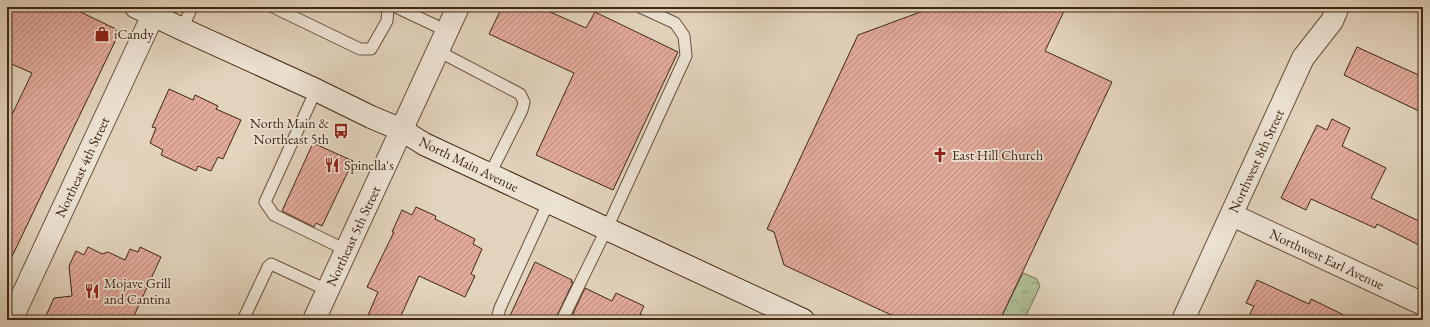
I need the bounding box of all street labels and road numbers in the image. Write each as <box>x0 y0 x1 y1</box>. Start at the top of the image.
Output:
street label: Northwest 8th Street <box>1224 106 1288 216</box>
street label: Northeast 4th Street <box>51 113 113 220</box>
street label: North Main Avenue <box>416 132 522 196</box>
street label: Northeast 5th Street <box>322 182 384 289</box>
street label: Northwest Earl Avenue <box>1267 225 1388 294</box>

